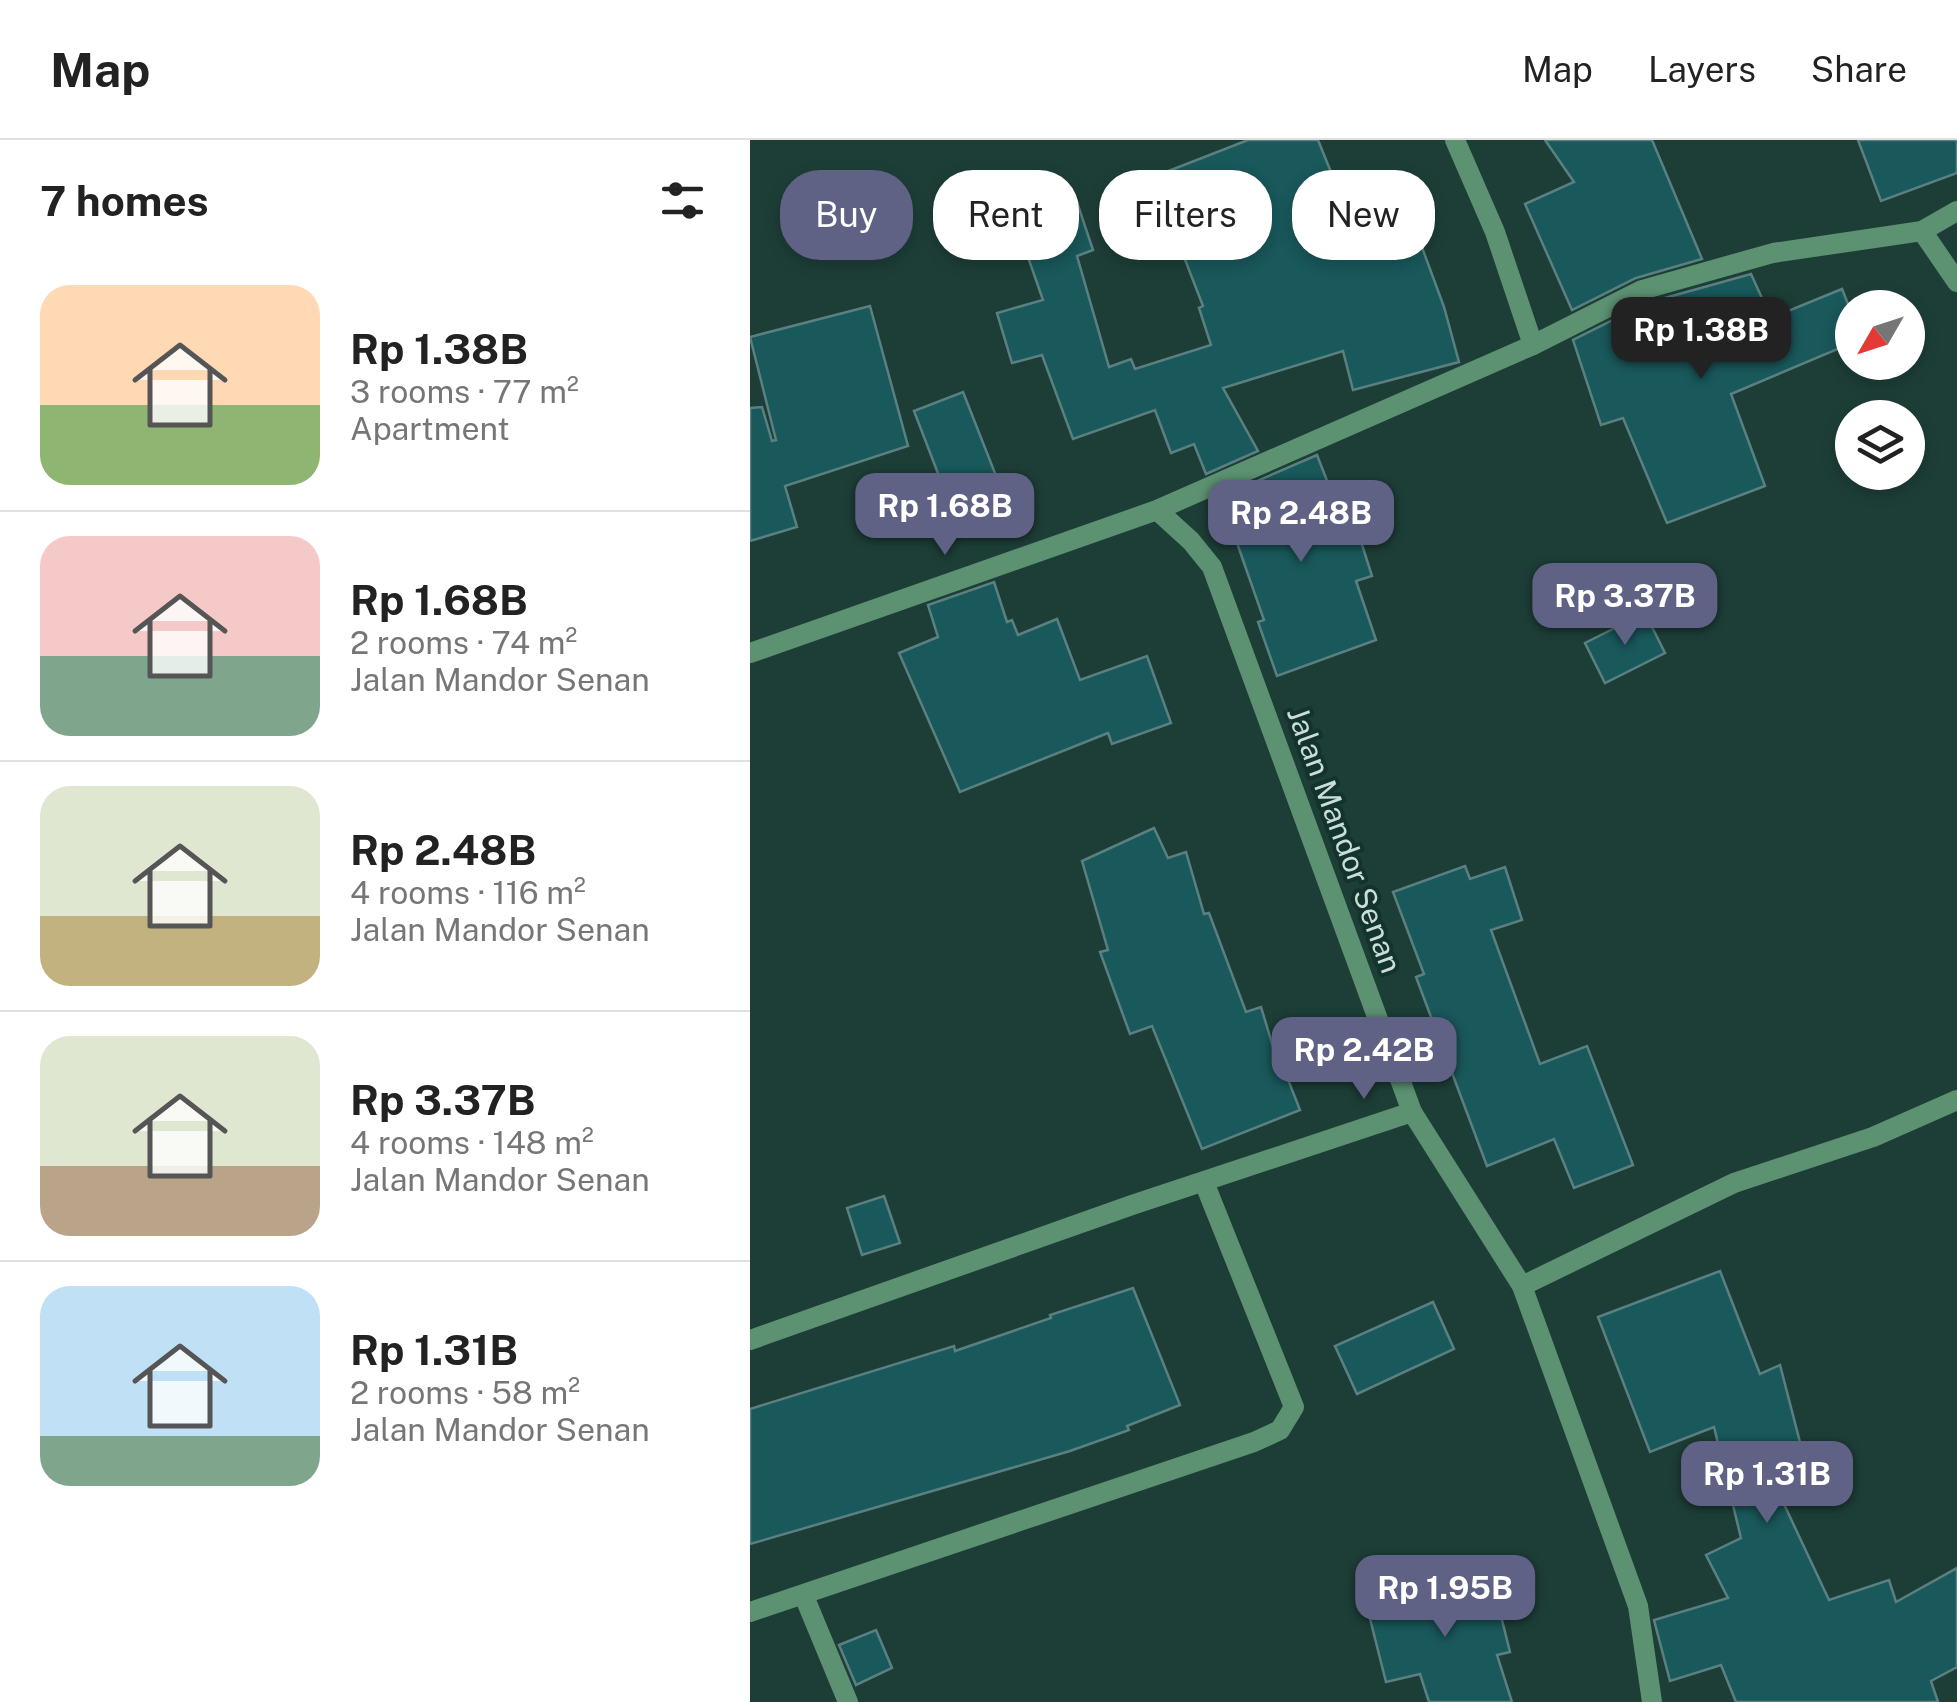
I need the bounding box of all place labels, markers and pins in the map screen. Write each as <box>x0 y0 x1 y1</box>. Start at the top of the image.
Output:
pin: Rp 1.38B <box>1598 297 1804 382</box>
pin: Rp 1.68B <box>842 473 1048 558</box>
pin: Rp 2.48B <box>1198 480 1404 565</box>
pin: Rp 3.37B <box>1522 563 1728 648</box>
pin: Rp 2.42B <box>1261 1017 1467 1102</box>
pin: Rp 1.31B <box>1664 1441 1870 1526</box>
pin: Rp 1.95B <box>1342 1555 1548 1640</box>

